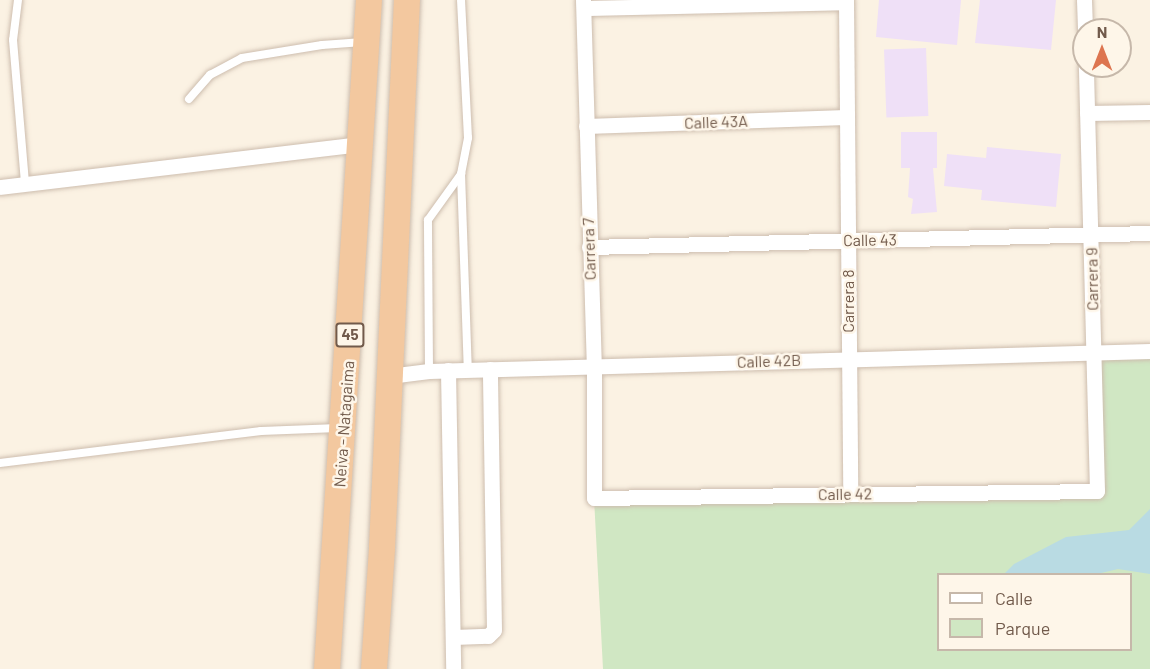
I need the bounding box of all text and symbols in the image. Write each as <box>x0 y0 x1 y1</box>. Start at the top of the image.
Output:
north arrow <box>1072 18 1132 78</box>
text: N <box>1097 22 1107 41</box>
street label: Calle 43A <box>684 111 748 133</box>
street label: Carrera 7 <box>578 217 600 281</box>
street label: Calle 43 <box>843 230 897 250</box>
street label: Carrera 9 <box>1082 247 1102 311</box>
street label: Carrera 8 <box>838 269 858 333</box>
road number: 45 <box>335 323 365 347</box>
street label: Calle 42B <box>737 350 801 372</box>
street label: Neiva - Natagaima <box>330 360 358 488</box>
street label: Calle 42 <box>818 484 872 504</box>
legend <box>937 573 1132 651</box>
text: Calle <box>995 587 1033 609</box>
text: Parque <box>995 617 1050 639</box>

